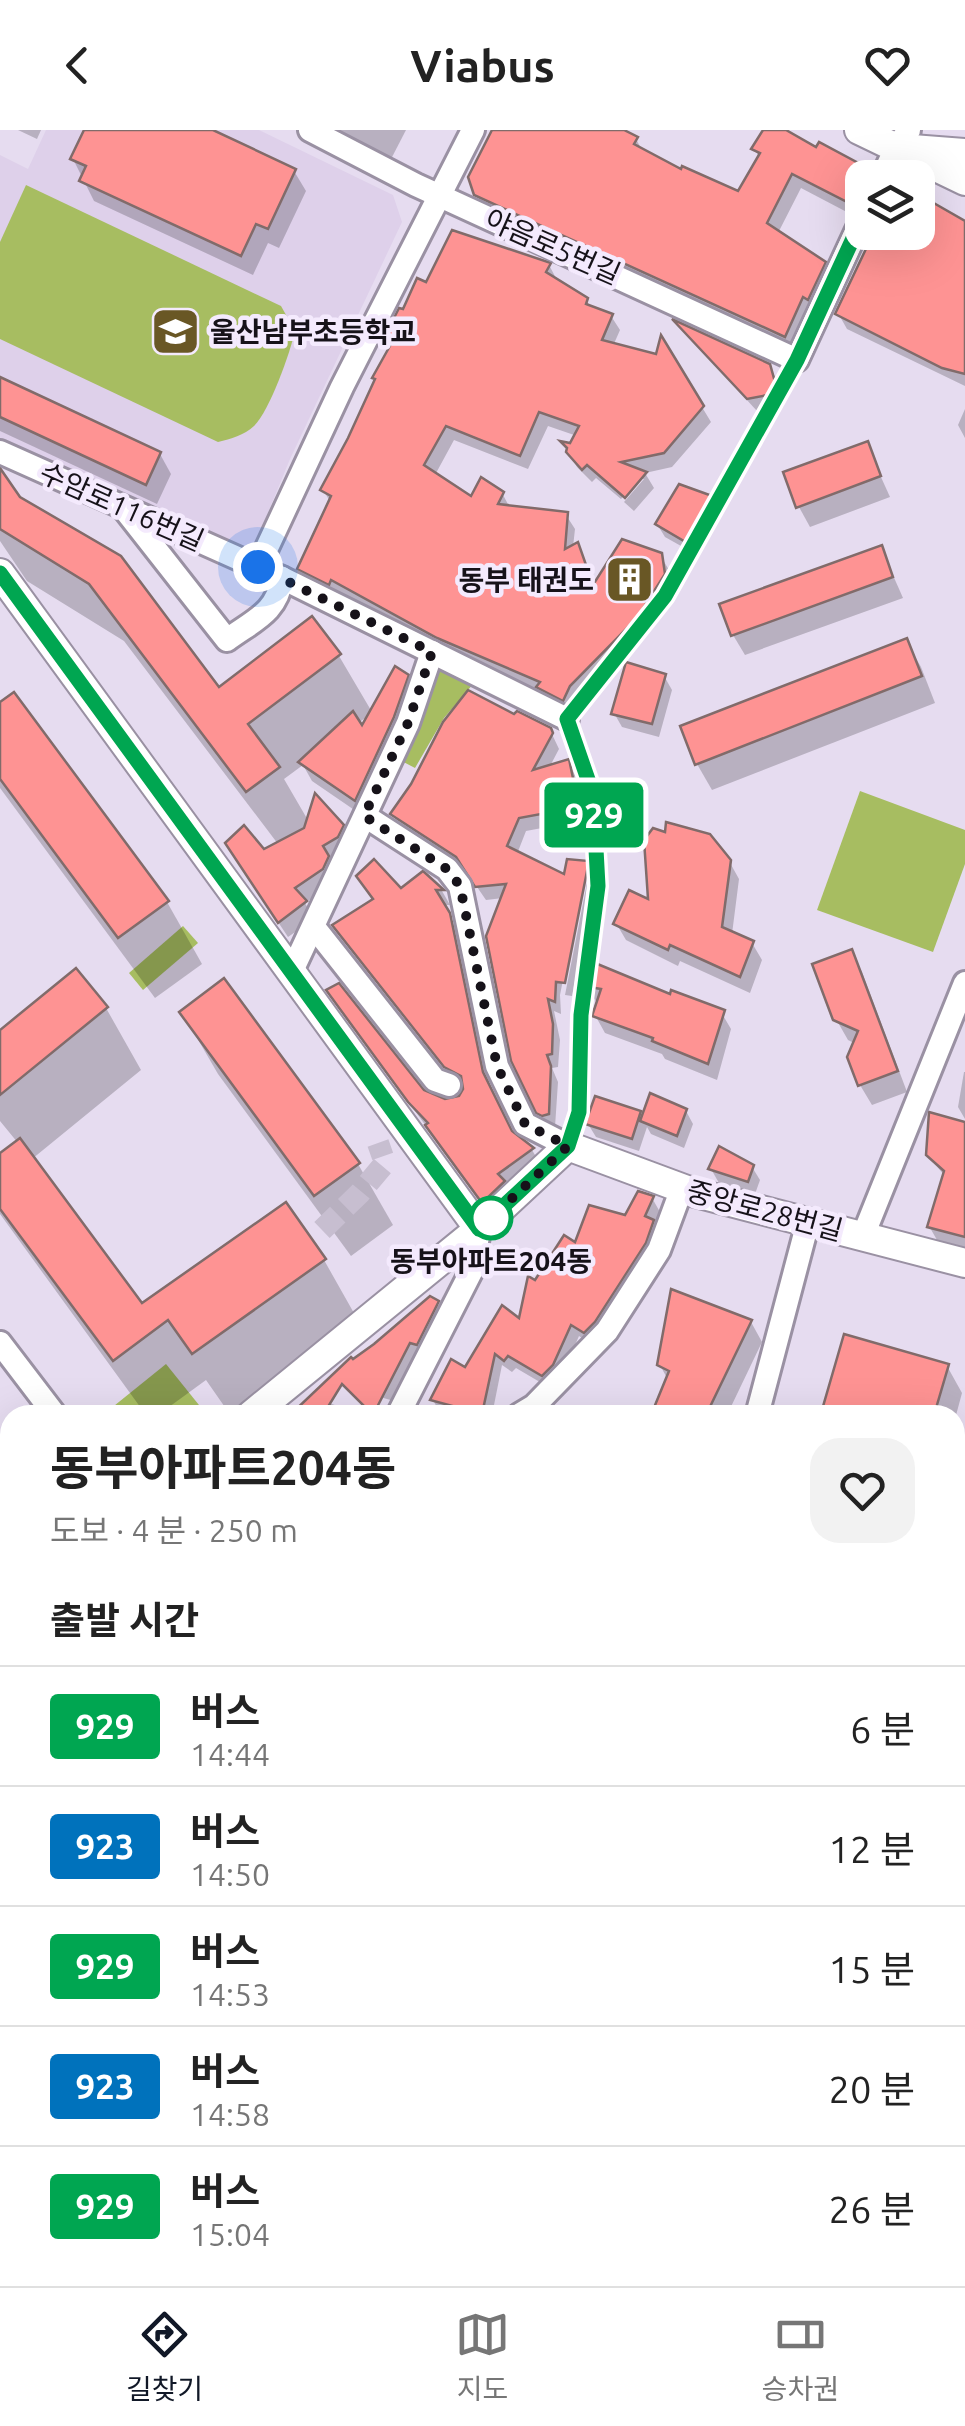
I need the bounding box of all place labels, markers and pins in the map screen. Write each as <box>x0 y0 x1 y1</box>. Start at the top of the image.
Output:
school or university icon: 울산남부초등학교 <box>149 305 201 357</box>
place label: 울산남부초등학교 <box>210 316 416 347</box>
building icon: 동부 태권도 <box>603 553 655 605</box>
place label: 동부 태권도 <box>459 564 594 595</box>
marker: 동부아파트204동 <box>470 1197 512 1239</box>
place label: 동부아파트204동 <box>390 1245 592 1276</box>

